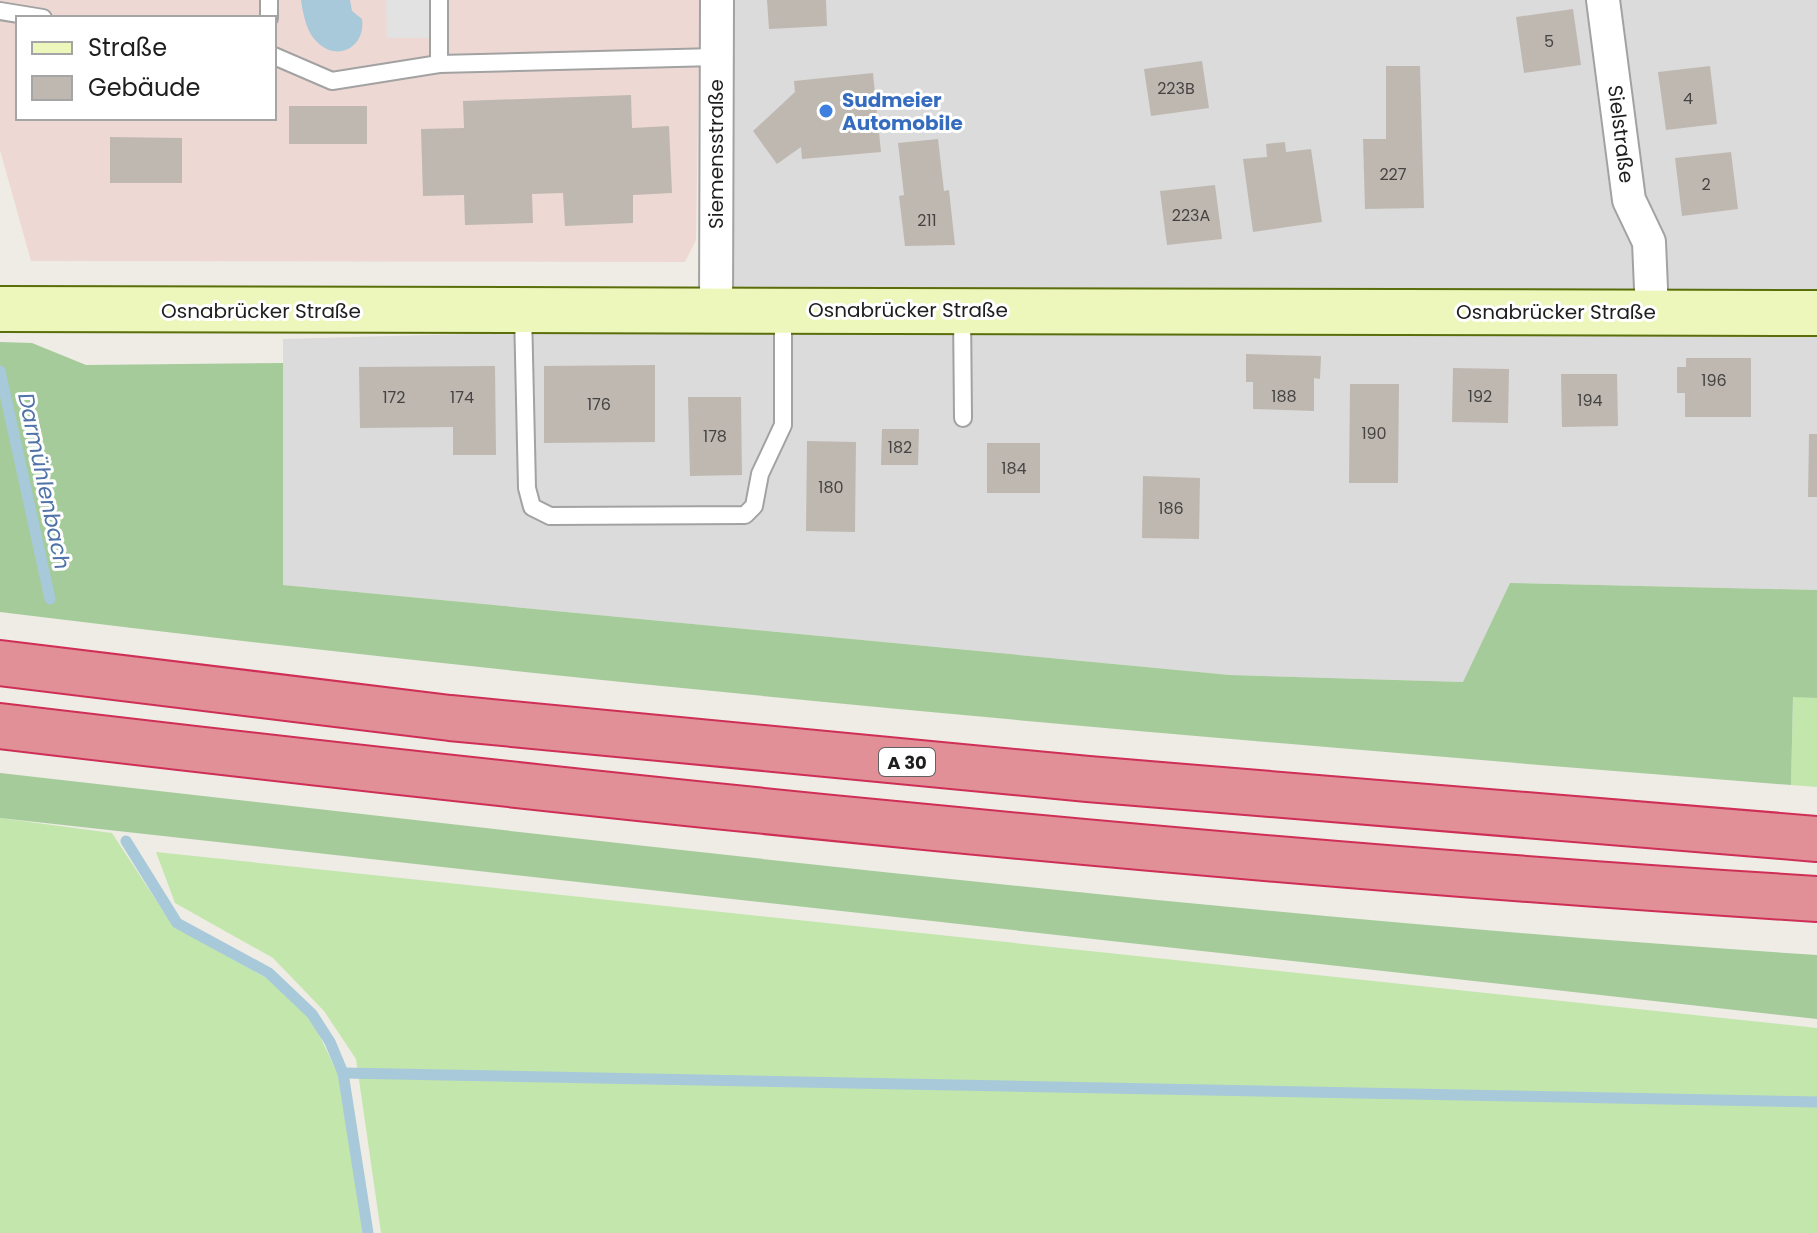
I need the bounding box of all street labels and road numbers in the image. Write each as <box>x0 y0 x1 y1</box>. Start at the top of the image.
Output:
street label: Siemensstraße <box>702 79 730 229</box>
street label: Sielstraße <box>1601 83 1641 185</box>
street label: Osnabrücker Straße <box>808 296 1008 324</box>
street label: Osnabrücker Straße <box>161 297 361 325</box>
street label: Osnabrücker Straße <box>1456 298 1656 326</box>
road number: A 30 <box>879 748 935 776</box>

